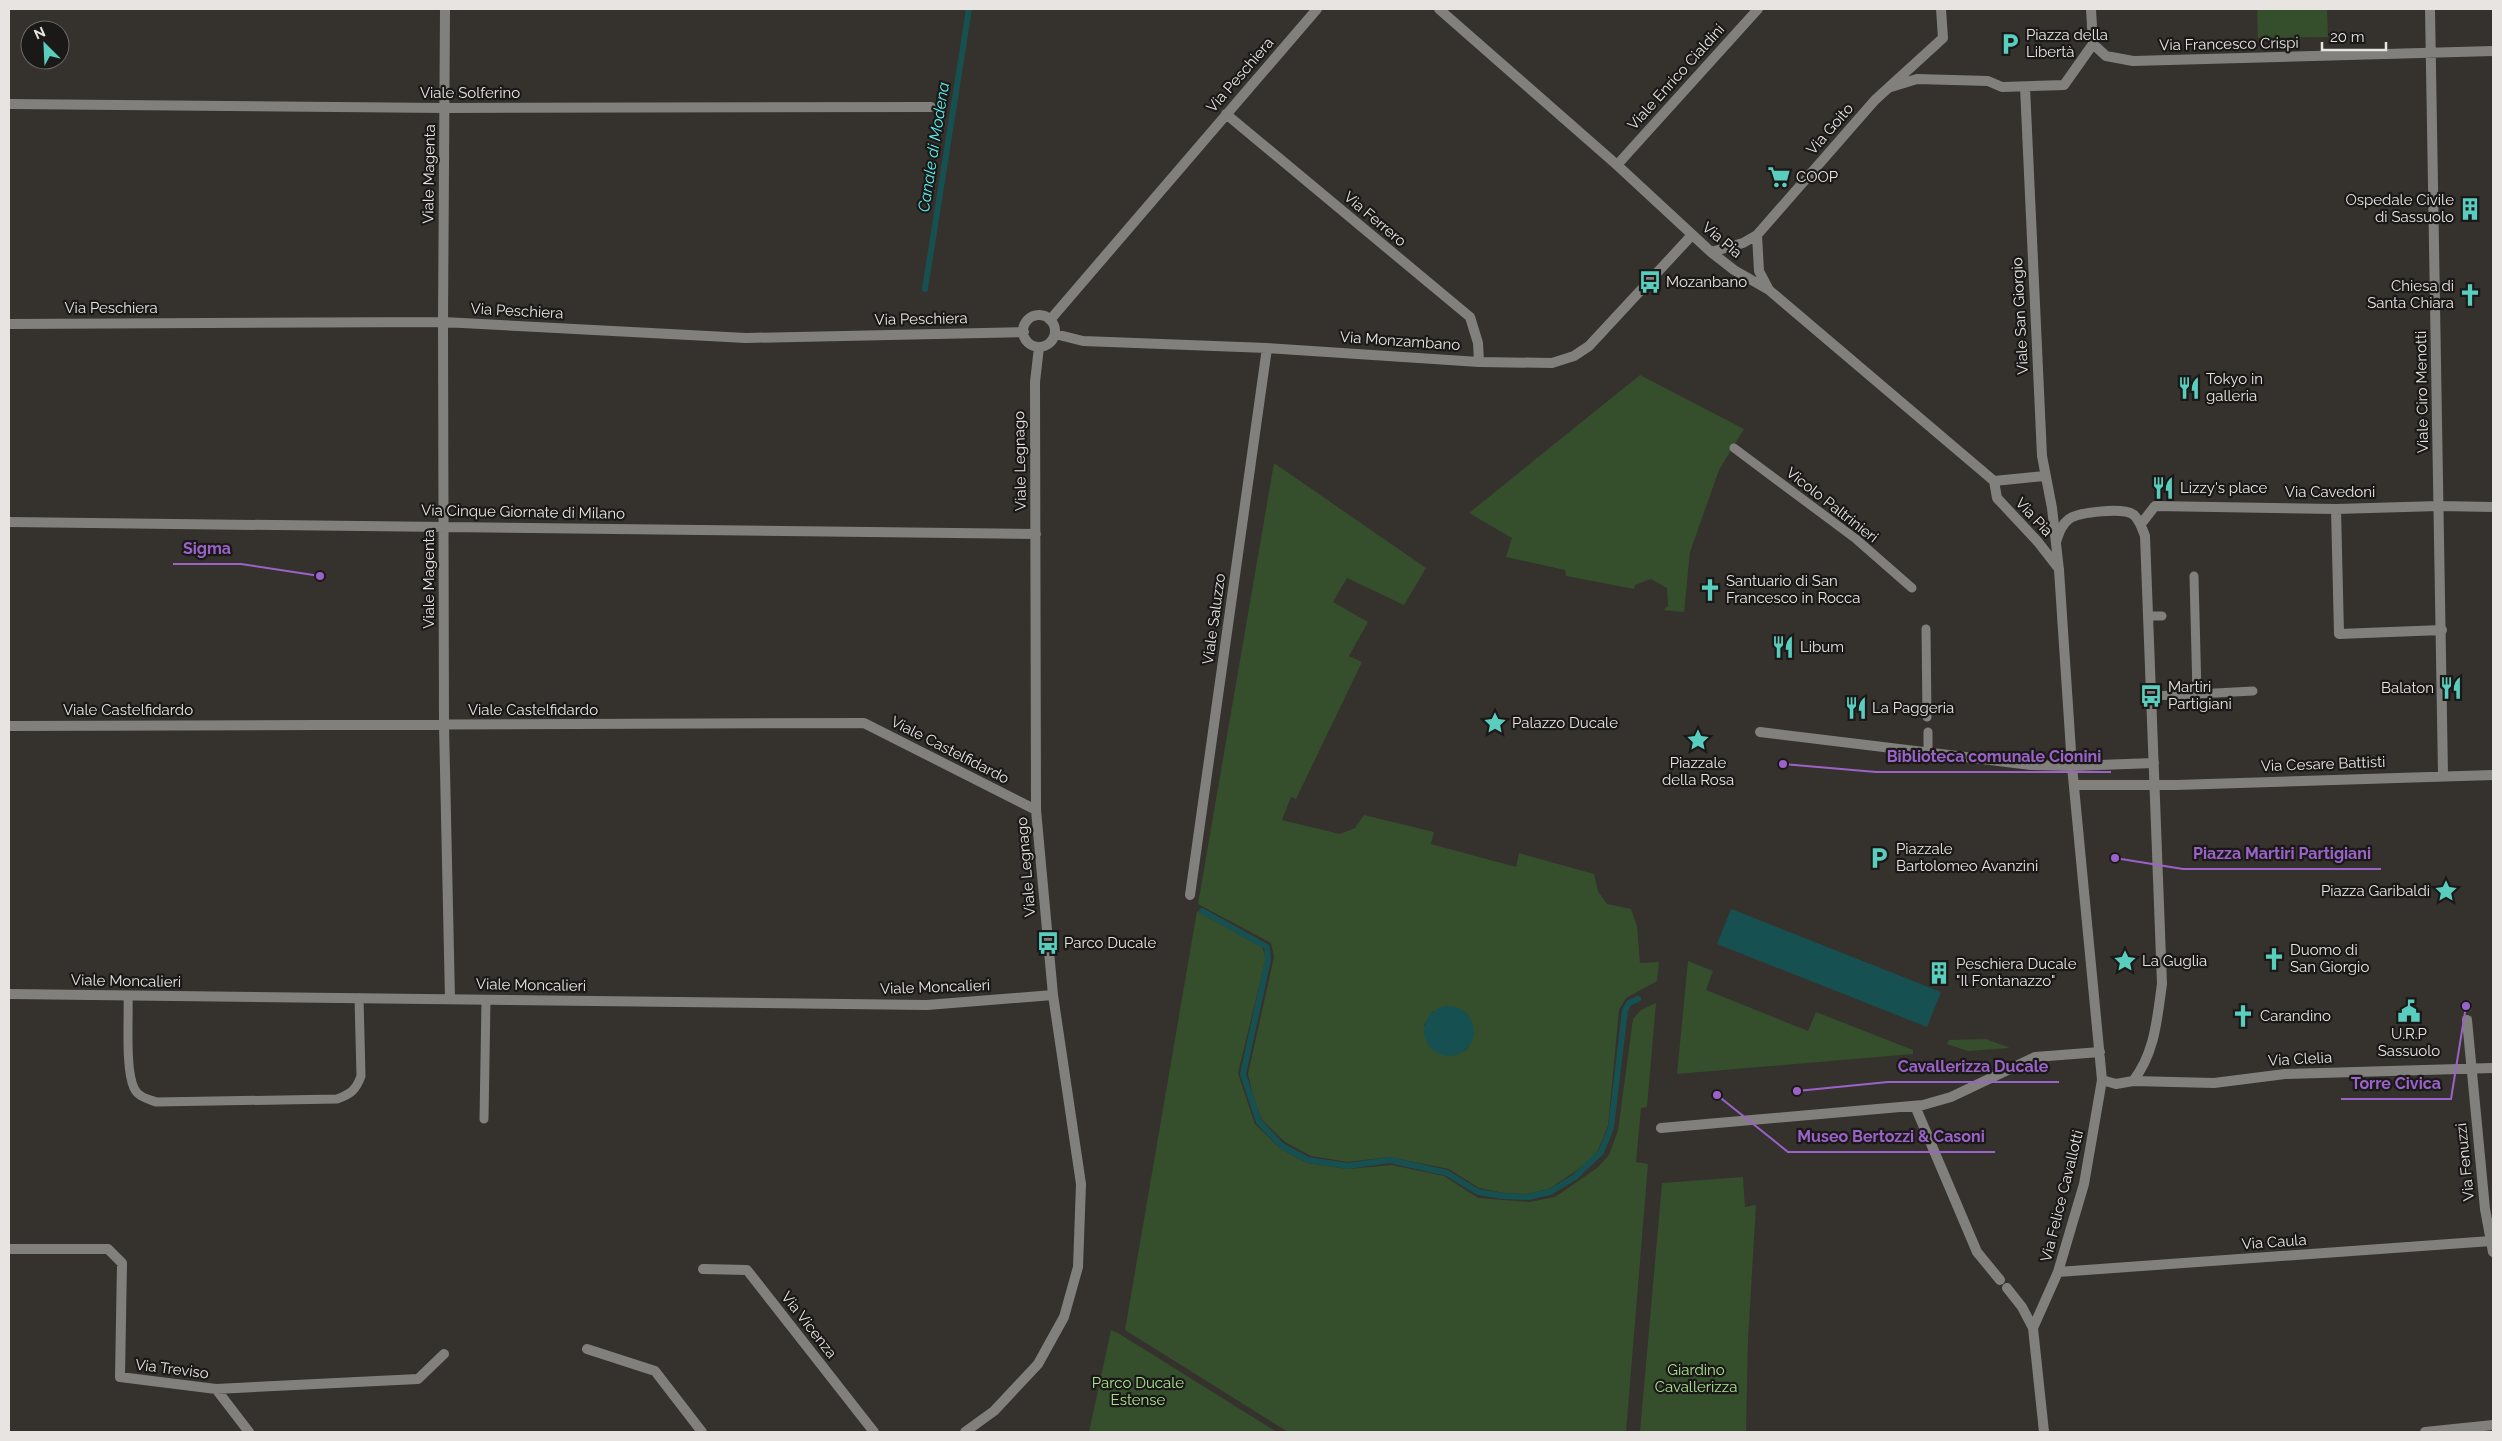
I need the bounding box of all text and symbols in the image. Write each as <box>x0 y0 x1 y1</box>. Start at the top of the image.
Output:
north arrow <box>20 20 70 70</box>
street label: Viale Enrico Cialdini <box>1624 20 1728 134</box>
scale bar <box>2322 20 2386 52</box>
text: N <box>32 24 48 43</box>
place label: Piazza della Libertà <box>2026 26 2108 61</box>
text: 20 m <box>2330 28 2365 46</box>
parking icon: Piazza della Libertà <box>1997 31 2023 57</box>
street label: Via Peschiera <box>1203 34 1277 116</box>
street label: Via Francesco Crispi <box>2159 34 2299 54</box>
water label: Canale di Modena <box>914 80 953 213</box>
street label: Viale Solferino <box>420 84 520 102</box>
street label: Via Goito <box>1803 100 1857 158</box>
street label: Viale Magenta <box>419 124 439 224</box>
supermarket icon: COOP <box>1766 164 1792 190</box>
place label: COOP <box>1796 168 1838 186</box>
street label: Via Ferrero <box>1340 188 1410 250</box>
place label: Ospedale Civile di Sassuolo <box>2346 191 2454 226</box>
building icon: Ospedale Civile di Sassuolo <box>2457 196 2483 222</box>
street label: Via Pia <box>1699 218 1745 262</box>
street label: Viale San Giorgio <box>2008 257 2032 375</box>
bus stop icon: Mozanbano <box>1637 269 1663 295</box>
place label: Mozanbano <box>1666 273 1747 291</box>
place label: Chiesa di Santa Chiara <box>2367 277 2454 312</box>
church icon: Chiesa di Santa Chiara <box>2457 282 2483 308</box>
street label: Via Peschiera <box>64 299 158 317</box>
street label: Via Peschiera <box>470 300 564 322</box>
street label: Via Peschiera <box>874 309 968 329</box>
street label: Via Monzambano <box>1339 328 1461 354</box>
street label: Viale Ciro Menotti <box>2412 331 2432 453</box>
place label: Tokyo in galleria <box>2206 370 2263 405</box>
restaurant icon: Tokyo in galleria <box>2176 375 2202 401</box>
street label: Viale Legnago <box>1010 411 1030 511</box>
street label: Vicolo Paltrinieri <box>1782 463 1882 547</box>
restaurant icon: Lizzy's place <box>2150 475 2176 501</box>
place label: Lizzy's place <box>2180 479 2267 497</box>
street label: Via Cavedoni <box>2285 483 2375 501</box>
street label: Via Pia <box>2012 494 2056 540</box>
street label: Via Cinque Giornate di Milano <box>421 501 625 523</box>
street label: Viale Magenta <box>420 529 438 629</box>
callout: Sigma <box>173 533 241 564</box>
text: Sigma <box>183 539 231 558</box>
street label: Viale Saluzzo <box>1199 572 1229 666</box>
place label: Santuario di San Francesco in Rocca <box>1726 572 1860 607</box>
church icon: Santuario di San Francesco in Rocca <box>1697 577 1723 603</box>
restaurant icon: Libum <box>1770 634 1796 660</box>
place label: Libum <box>1800 638 1844 656</box>
restaurant icon: Balaton <box>2438 675 2464 701</box>
place label: Martiri Partigiani <box>2168 678 2232 713</box>
place label: Balaton <box>2381 679 2434 697</box>
bus stop icon: Martiri Partigiani <box>2138 683 2164 709</box>
restaurant icon: La Paggeria <box>1843 695 1869 721</box>
place label: La Paggeria <box>1872 699 1954 717</box>
street label: Viale Castelfidardo <box>63 701 193 719</box>
street label: Viale Castelfidardo <box>468 701 598 719</box>
place icon: Palazzo Ducale <box>1482 710 1508 736</box>
street label: Viale Castelfidardo <box>888 712 1012 788</box>
place label: Palazzo Ducale <box>1512 714 1618 732</box>
place icon: Piazzale della Rosa <box>1685 727 1711 753</box>
callout: Biblioteca comunale Cionini <box>1876 741 2111 772</box>
text: Biblioteca comunale Cionini <box>1887 747 2101 766</box>
street label: Via Cesare Battisti <box>2260 753 2386 775</box>
place label: Piazzale della Rosa <box>1662 754 1734 789</box>
street label: Viale Legnago <box>1013 816 1039 918</box>
callout: Piazza Martiri Partigiani <box>2183 838 2381 869</box>
place label: Piazzale Bartolomeo Avanzini <box>1896 840 2038 875</box>
text: Piazza Martiri Partigiani <box>2193 844 2371 863</box>
parking icon: Piazzale Bartolomeo Avanzini <box>1866 845 1892 871</box>
place icon: Piazza Garibaldi <box>2433 878 2459 904</box>
place label: Piazza Garibaldi <box>2321 882 2430 900</box>
bus stop icon: Parco Ducale <box>1035 930 1061 956</box>
place label: Parco Ducale <box>1064 934 1156 952</box>
place label: Duomo di San Giorgio <box>2290 941 2369 976</box>
church icon: Duomo di San Giorgio <box>2261 946 2287 972</box>
place icon: La Guglia <box>2112 948 2138 974</box>
place label: La Guglia <box>2142 952 2207 970</box>
place label: Peschiera Ducale "Il Fontanazzo" <box>1956 955 2077 990</box>
building icon: Peschiera Ducale "Il Fontanazzo" <box>1926 960 1952 986</box>
street label: Viale Moncalieri <box>71 971 181 991</box>
street label: Viale Moncalieri <box>476 975 586 995</box>
street label: Viale Moncalieri <box>880 976 990 998</box>
public building icon: U.R.P Sassuolo <box>2396 998 2422 1024</box>
church icon: Carandino <box>2230 1003 2256 1029</box>
place label: Carandino <box>2260 1007 2331 1025</box>
place label: U.R.P Sassuolo <box>2378 1025 2440 1060</box>
street label: Via Clelia <box>2267 1048 2333 1070</box>
callout: Cavallerizza Ducale <box>1888 1051 2059 1082</box>
text: Cavallerizza Ducale <box>1898 1057 2049 1076</box>
callout: Torre Civica <box>2341 1068 2451 1099</box>
text: Torre Civica <box>2351 1074 2441 1093</box>
callout: Museo Bertozzi & Casoni <box>1788 1121 1995 1152</box>
street label: Via Fenuzzi <box>2452 1122 2478 1202</box>
text: Museo Bertozzi & Casoni <box>1797 1127 1985 1146</box>
street label: Via Felice Cavallotti <box>2037 1128 2087 1264</box>
street label: Via Caula <box>2241 1231 2307 1253</box>
street label: Via Vicenza <box>777 1288 841 1362</box>
street label: Via Treviso <box>134 1356 210 1382</box>
park label: Giardino Cavallerizza <box>1655 1361 1737 1396</box>
park label: Parco Ducale Estense <box>1092 1374 1184 1409</box>

